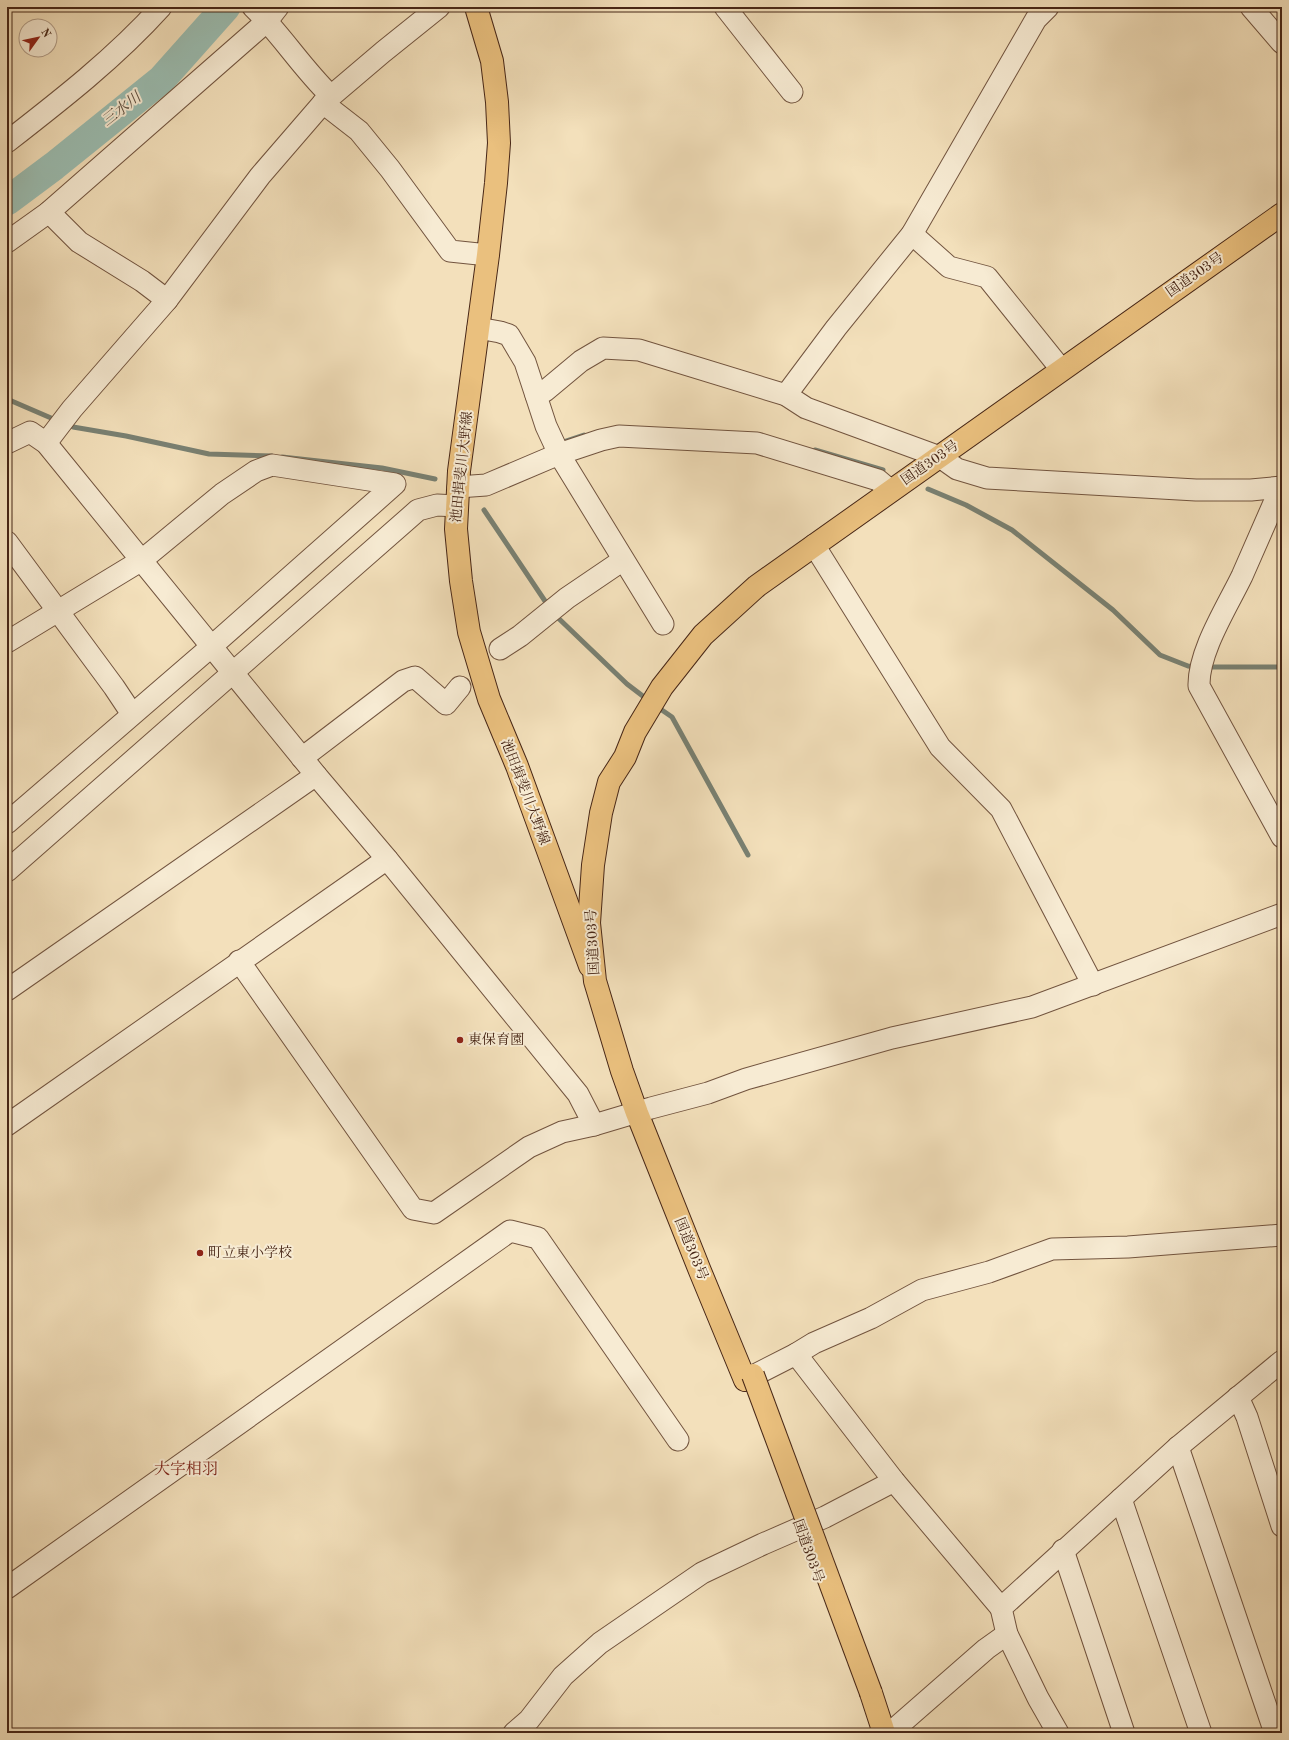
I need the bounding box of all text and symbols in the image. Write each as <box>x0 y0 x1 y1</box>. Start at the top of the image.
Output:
north arrow <box>18 18 58 58</box>
text: N <box>38 27 52 40</box>
water label: 三水川 <box>98 87 146 130</box>
street label: 国道303号 <box>1163 249 1226 300</box>
street label: 池田揖斐川大野線 <box>448 410 475 523</box>
street label: 国道303号 <box>898 437 961 488</box>
street label: 池田揖斐川大野線 <box>498 737 553 847</box>
street label: 国道303号 <box>583 908 602 976</box>
place label: 東保育園 <box>468 1032 524 1047</box>
marker: 東保育園 <box>455 1035 465 1045</box>
street label: 国道303号 <box>672 1215 711 1282</box>
place label: 町立東小学校 <box>208 1245 292 1260</box>
marker: 町立東小学校 <box>195 1248 205 1258</box>
district label: 大字相羽 <box>154 1460 218 1478</box>
street label: 国道303号 <box>790 1517 827 1585</box>

